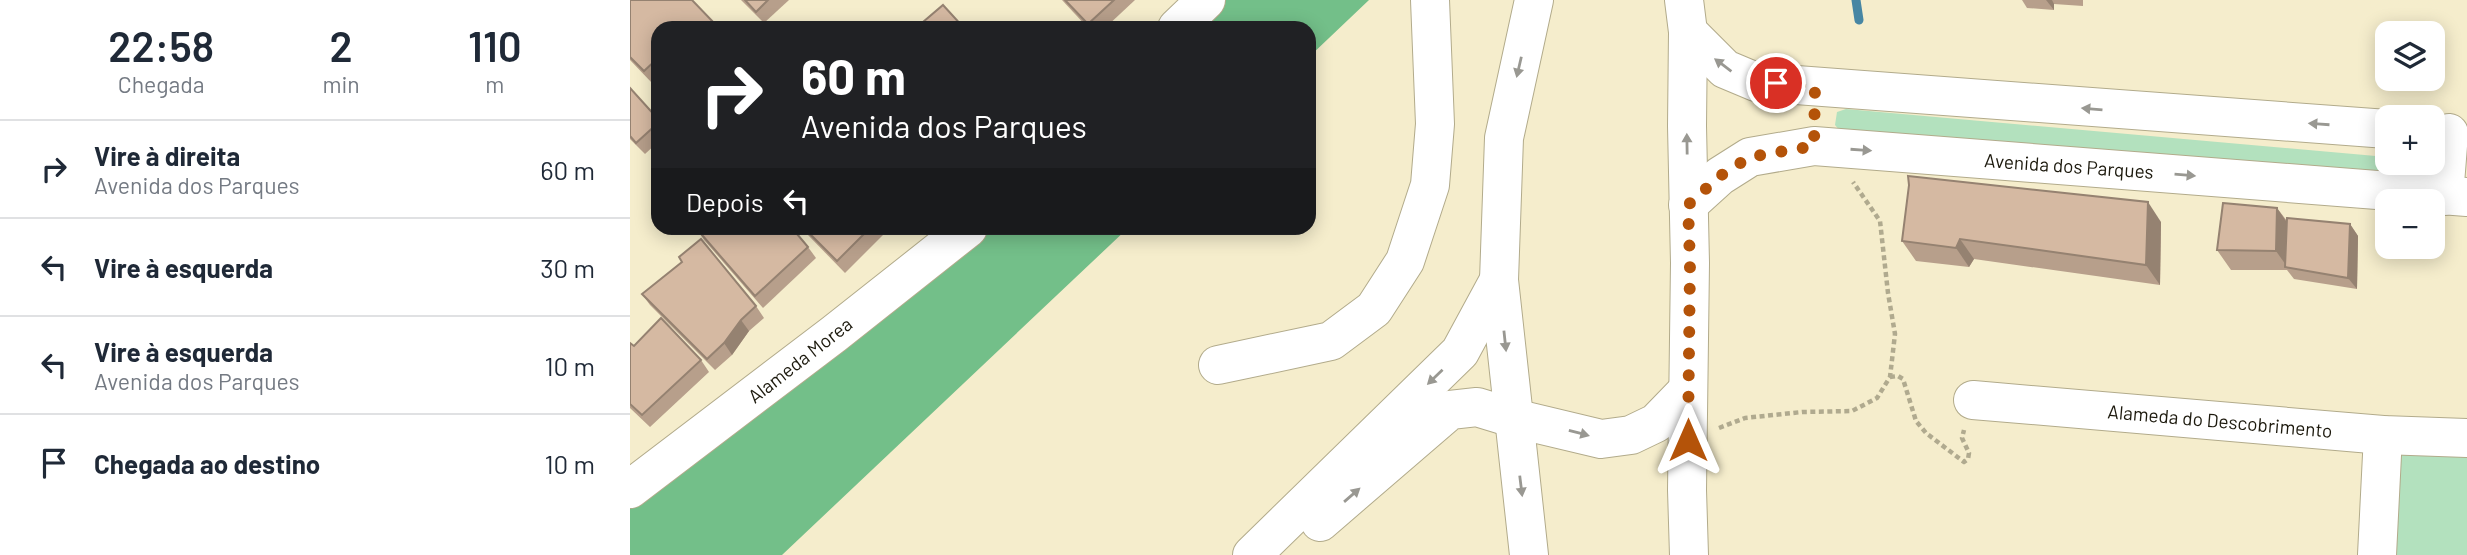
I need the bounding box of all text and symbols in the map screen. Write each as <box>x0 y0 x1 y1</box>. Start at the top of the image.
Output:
text: 22:58 <box>108 20 214 70</box>
text: 2 <box>329 20 353 70</box>
text: 110 <box>468 20 522 70</box>
map controls <box>2375 21 2445 259</box>
button: layers <box>2375 21 2445 91</box>
text: 60 m <box>801 46 906 105</box>
icon: right <box>686 49 777 140</box>
pin <box>1746 53 1806 113</box>
one-way arrow <box>1513 56 1524 78</box>
one-way arrow <box>1714 58 1733 72</box>
icon: arrive <box>1757 64 1795 102</box>
text: Chegada <box>118 70 205 98</box>
text: min <box>322 70 360 98</box>
text: m <box>485 70 504 98</box>
one-way arrow <box>2081 103 2103 114</box>
button: + <box>2375 105 2445 175</box>
text: Avenida dos Parques <box>801 106 1087 144</box>
one-way arrow <box>2308 119 2330 130</box>
one-way arrow <box>1681 133 1693 155</box>
text: Vire à direita <box>94 140 240 171</box>
one-way arrow <box>1850 145 1872 156</box>
street label: Avenida dos Parques <box>1984 148 2155 183</box>
icon: right <box>35 150 73 188</box>
text: 60 m <box>540 154 595 185</box>
one-way arrow <box>2175 170 2197 181</box>
text: Avenida dos Parques <box>94 171 300 199</box>
icon: left <box>777 182 815 220</box>
text: Depois <box>686 186 763 217</box>
button: − <box>2375 189 2445 259</box>
icon: left <box>35 248 73 286</box>
text: Vire à esquerda <box>94 252 273 283</box>
text: 30 m <box>540 252 595 283</box>
street label: Alameda Morea <box>743 312 856 407</box>
one-way arrow <box>1500 330 1511 352</box>
text: Vire à esquerda <box>94 336 273 367</box>
icon: left <box>35 346 73 384</box>
text: 10 m <box>545 350 595 381</box>
text: Avenida dos Parques <box>94 367 300 395</box>
one-way arrow <box>1426 368 1443 385</box>
street label: Alameda do Descobrimento <box>2107 399 2334 442</box>
position arrow <box>1651 403 1725 477</box>
one-way arrow <box>1568 428 1590 439</box>
icon: arrive <box>35 444 73 482</box>
text: Chegada ao destino <box>94 448 320 479</box>
text: 10 m <box>545 448 595 479</box>
one-way arrow <box>1515 475 1526 497</box>
one-way arrow <box>1343 488 1360 503</box>

